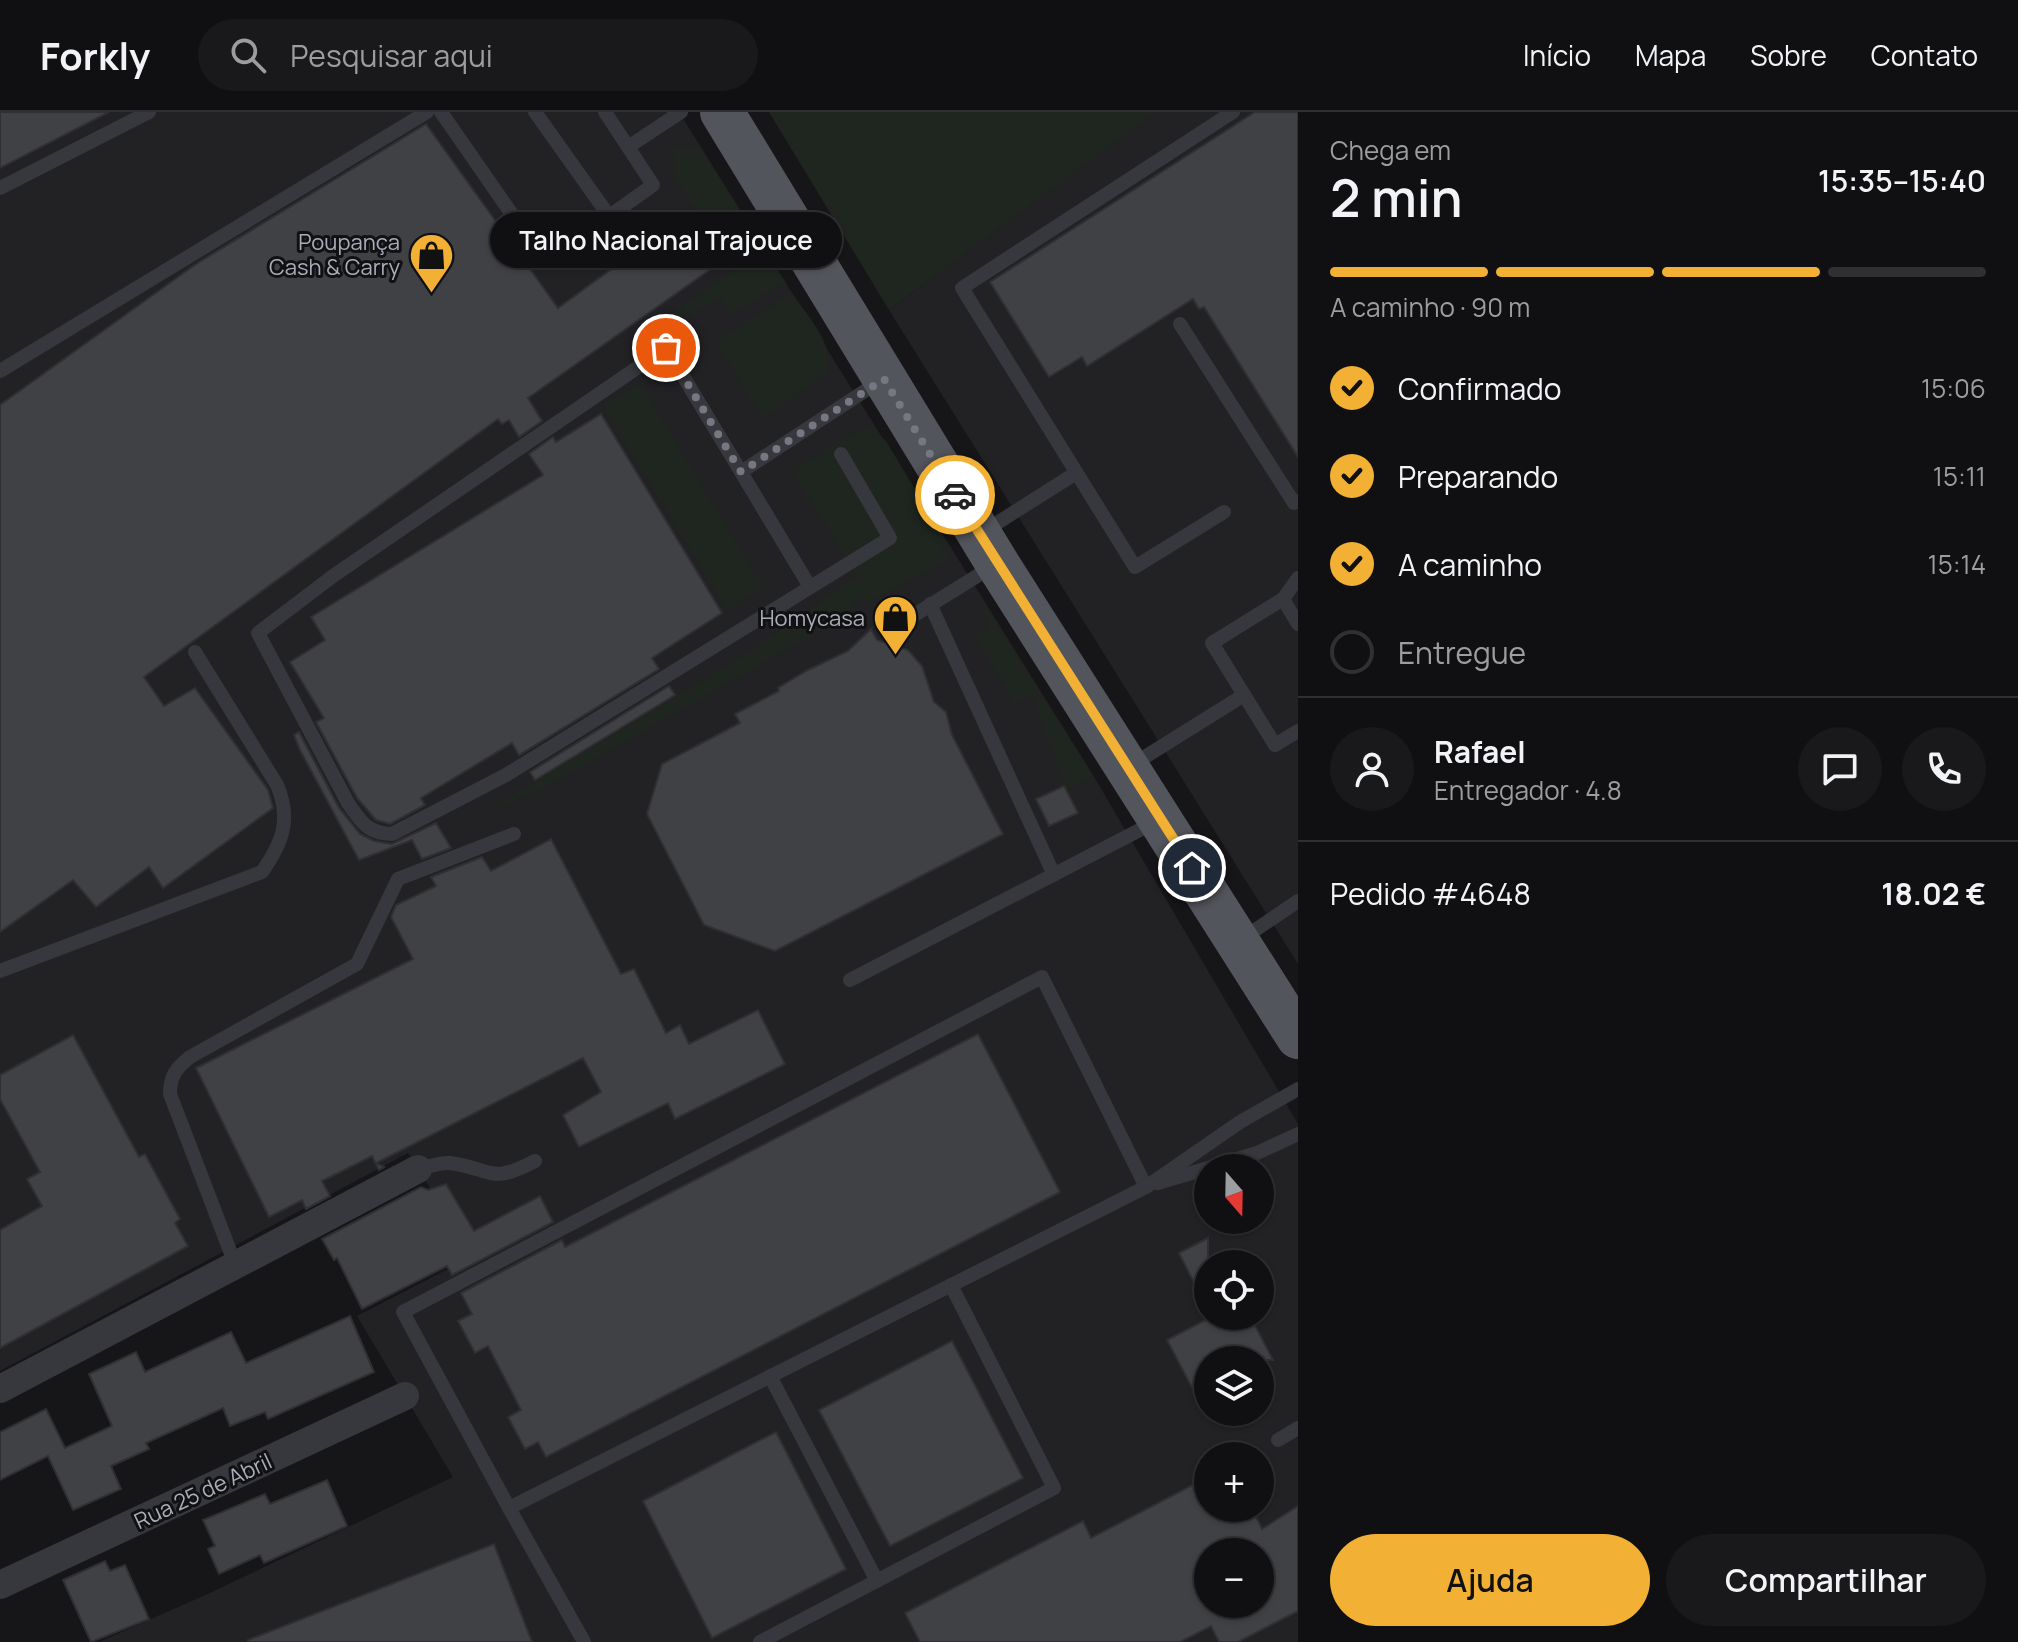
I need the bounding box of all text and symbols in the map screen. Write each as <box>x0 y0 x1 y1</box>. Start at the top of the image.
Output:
search box <box>198 19 758 91</box>
text: Forkly <box>40 29 150 81</box>
icon: search <box>226 33 270 77</box>
text: Pesquisar aqui <box>290 35 493 76</box>
text: Início <box>1523 36 1591 74</box>
text: Mapa <box>1635 36 1706 74</box>
text: Sobre <box>1750 36 1827 74</box>
text: Contato <box>1871 36 1978 74</box>
text: Chega em <box>1330 132 1451 168</box>
text: 15:35–15:40 <box>1818 160 1986 201</box>
text: 2 min <box>1330 162 1463 233</box>
callout: Talho Nacional Trajouce <box>490 212 842 268</box>
text: Talho Nacional Trajouce <box>519 222 813 258</box>
place label: Poupança Cash & Carry <box>269 227 400 282</box>
shop icon: Poupança Cash & Carry <box>407 231 455 294</box>
text: A caminho · 90 m <box>1330 289 1530 325</box>
pin <box>632 314 700 382</box>
icon: bag <box>644 326 688 370</box>
icon: check <box>1330 366 1374 410</box>
text: Confirmado <box>1398 368 1562 409</box>
text: 15:06 <box>1921 370 1986 406</box>
icon: check <box>1330 454 1374 498</box>
courier <box>915 455 995 535</box>
text: Preparando <box>1398 456 1558 497</box>
text: 15:11 <box>1933 458 1986 494</box>
icon: car <box>933 473 977 517</box>
icon: check <box>1330 542 1374 586</box>
text: A caminho <box>1398 544 1542 585</box>
text: 15:14 <box>1928 546 1986 582</box>
shop icon: Homycasa <box>872 594 920 657</box>
place label: Homycasa <box>759 603 865 633</box>
text: Entregue <box>1398 632 1526 673</box>
button: person <box>1330 727 1414 811</box>
button: chat <box>1798 727 1882 811</box>
button: phone <box>1902 727 1986 811</box>
text: Rafael <box>1434 731 1526 772</box>
text: Entregador · 4.8 <box>1434 772 1622 808</box>
pin <box>1158 834 1226 902</box>
icon: home <box>1170 846 1214 890</box>
text: Pedido #4648 <box>1330 873 1531 914</box>
text: 18.02 € <box>1881 873 1986 914</box>
north arrow <box>1194 1154 1274 1234</box>
map controls <box>1194 1154 1274 1618</box>
button: locate <box>1194 1250 1274 1330</box>
button: layers <box>1194 1346 1274 1426</box>
button: + <box>1194 1442 1274 1522</box>
street label: Rua 25 de Abril <box>129 1446 277 1536</box>
button: Ajuda <box>1330 1534 1650 1626</box>
button: Compartilhar <box>1666 1534 1986 1626</box>
button: − <box>1194 1538 1274 1618</box>

